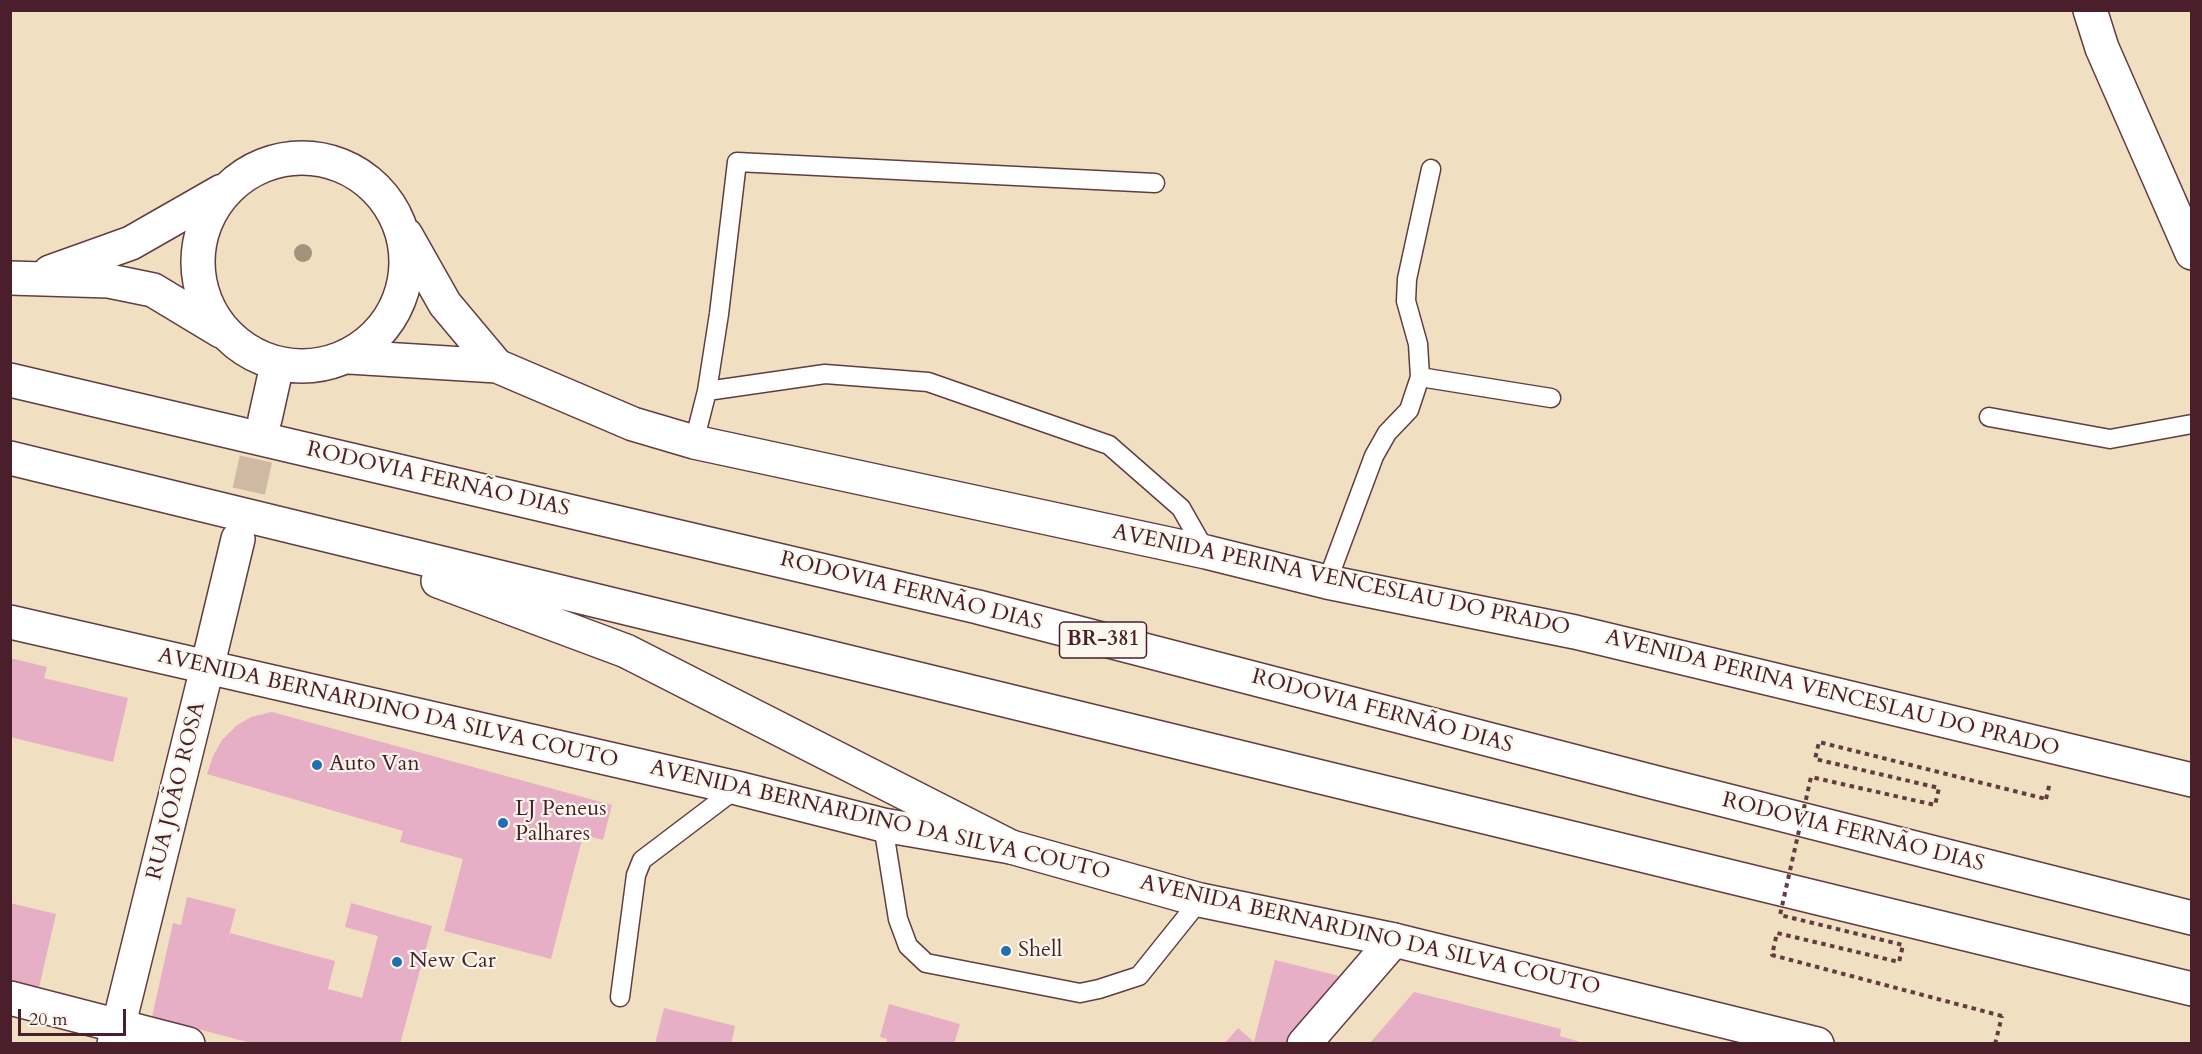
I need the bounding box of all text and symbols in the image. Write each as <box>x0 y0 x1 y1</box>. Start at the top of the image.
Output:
street label: RODOVIA FERNÃO DIAS <box>304 437 572 523</box>
street label: AVENIDA PERINA VENCESLAU DO PRADO <box>1110 520 1572 642</box>
street label: RODOVIA FERNÃO DIAS <box>777 547 1045 637</box>
road number: BR-381 <box>1060 622 1146 658</box>
street label: AVENIDA PERINA VENCESLAU DO PRADO <box>1602 625 2062 763</box>
street label: AVENIDA BERNARDINO DA SILVA COUTO <box>155 643 621 775</box>
street label: RODOVIA FERNÃO DIAS <box>1249 664 1515 760</box>
street label: RUA JOÃO ROSA <box>142 699 212 883</box>
place label: Auto Van <box>329 752 420 778</box>
street label: AVENIDA BERNARDINO DA SILVA COUTO <box>647 755 1113 887</box>
marker: Auto Van <box>310 758 324 772</box>
street label: RODOVIA FERNÃO DIAS <box>1719 788 1987 878</box>
place label: LJ Peneus Palhares <box>515 797 607 848</box>
marker: LJ Peneus Palhares <box>496 816 510 830</box>
street label: AVENIDA BERNARDINO DA SILVA COUTO <box>1137 870 1603 1002</box>
place label: Shell <box>1018 938 1062 964</box>
marker: Shell <box>999 944 1013 958</box>
place label: New Car <box>409 949 496 975</box>
marker: New Car <box>390 955 404 969</box>
scale bar <box>21 997 129 1035</box>
text: 20 m <box>29 1007 68 1032</box>

